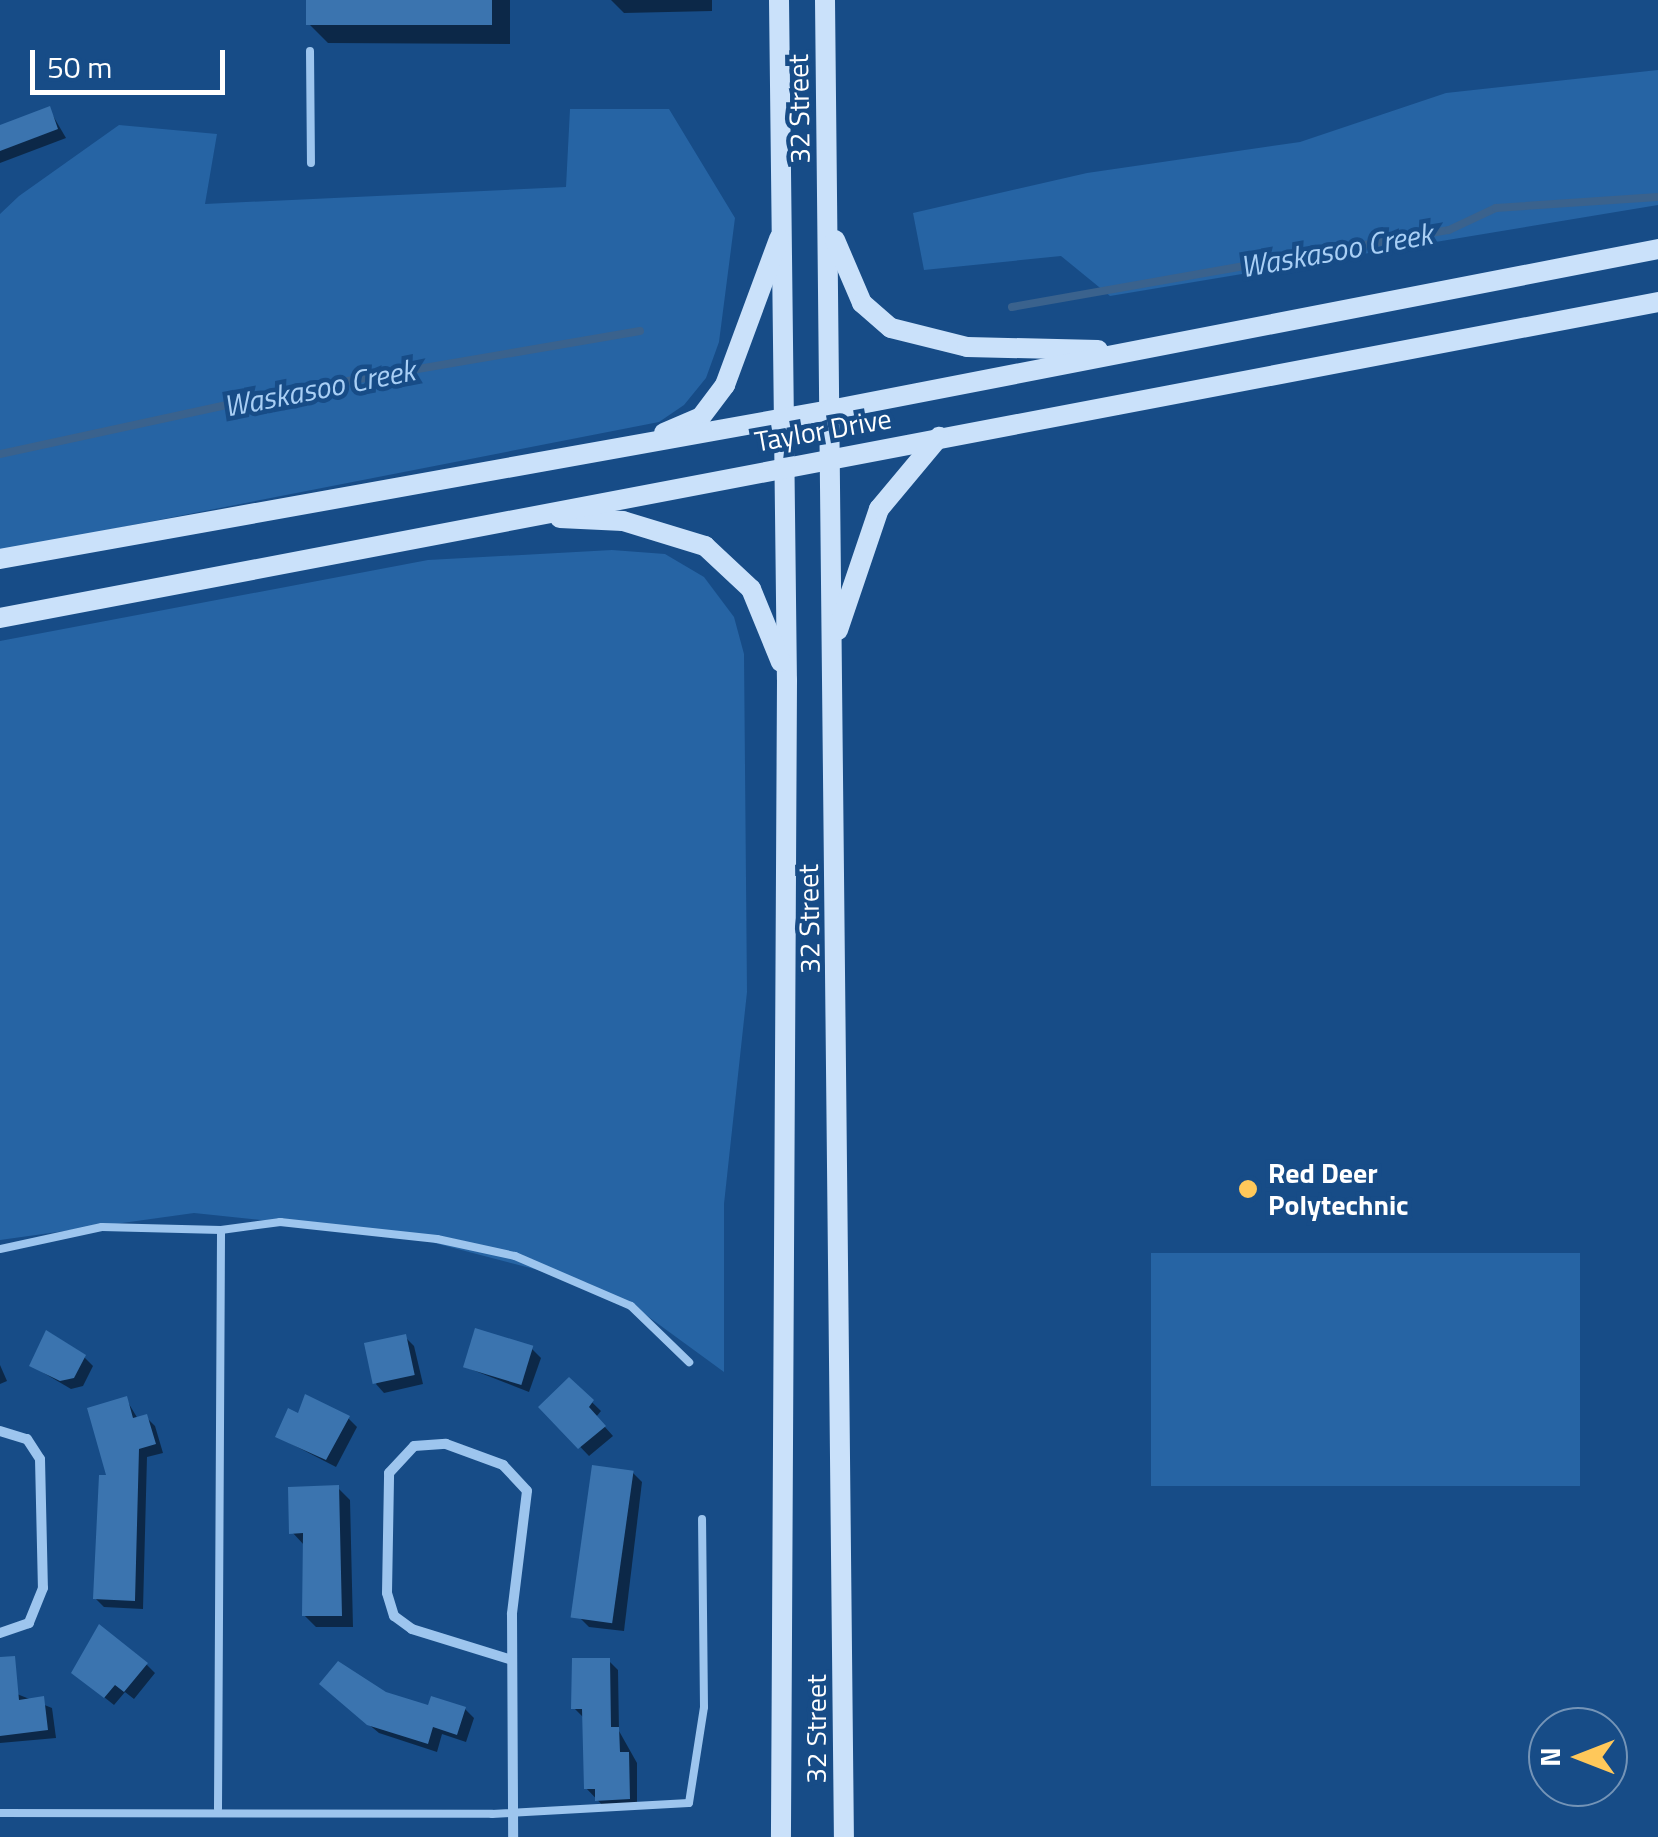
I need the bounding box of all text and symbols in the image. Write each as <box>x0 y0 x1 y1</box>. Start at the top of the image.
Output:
scale bar <box>35 30 230 92</box>
text: 50 m <box>47 44 112 90</box>
street label: 32 Street <box>781 54 817 164</box>
water label: Waskasoo Creek <box>1237 215 1435 285</box>
water label: Waskasoo Creek <box>220 352 418 424</box>
street label: Taylor Drive <box>752 401 894 459</box>
street label: 32 Street <box>791 864 827 974</box>
place label: Red Deer Polytechnic <box>1268 1156 1409 1222</box>
marker: Red Deer Polytechnic <box>1237 1178 1259 1200</box>
street label: 32 Street <box>799 1674 833 1784</box>
north arrow <box>1528 1707 1628 1807</box>
text: N <box>1528 1747 1571 1767</box>

